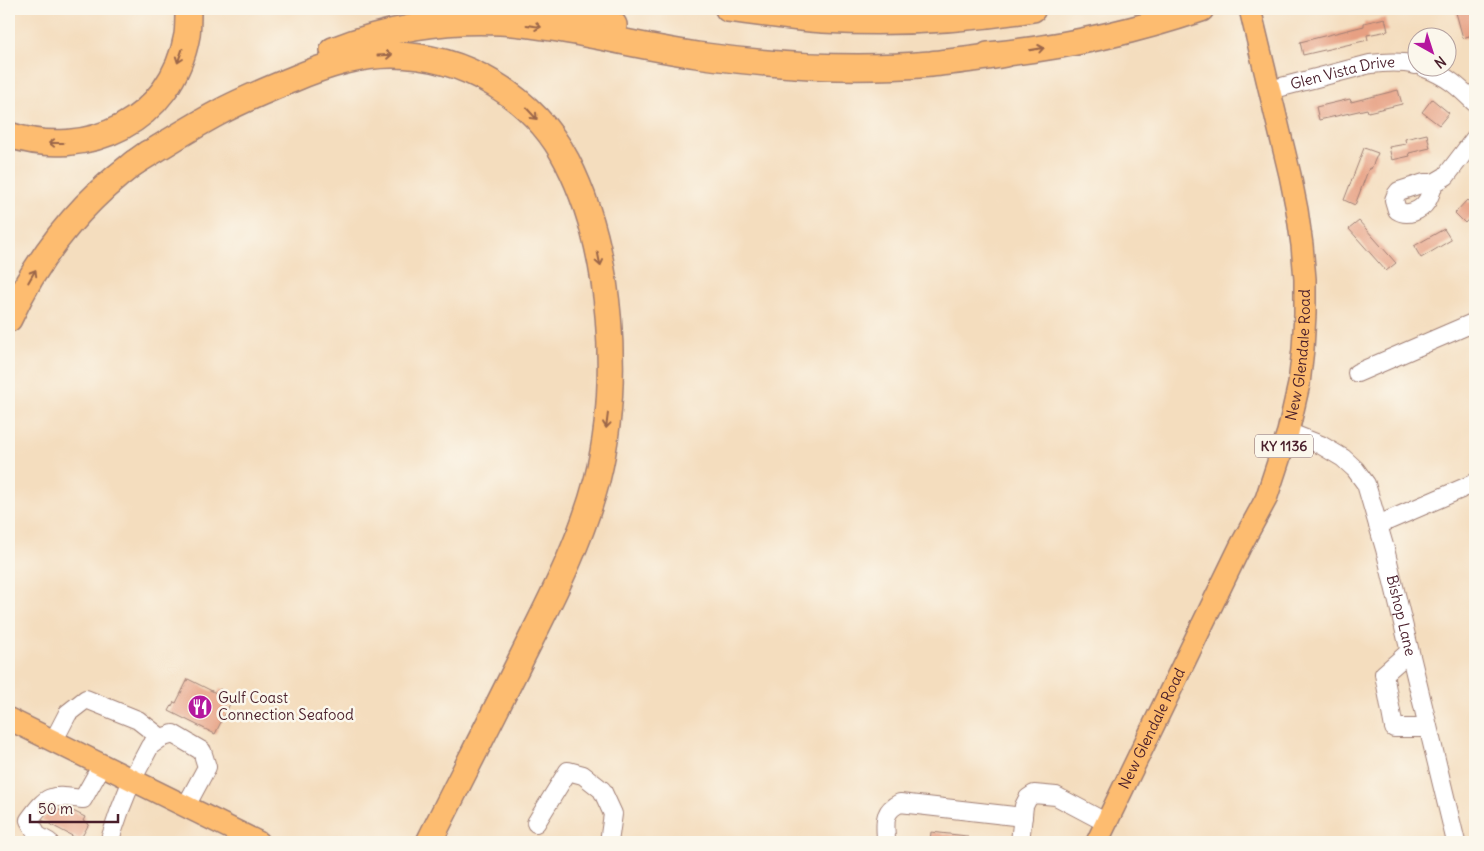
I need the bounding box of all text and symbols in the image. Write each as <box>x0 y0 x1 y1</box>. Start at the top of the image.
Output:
one-way arrow <box>525 21 541 31</box>
north arrow <box>1406 28 1456 78</box>
one-way arrow <box>1028 44 1044 54</box>
one-way arrow <box>175 48 185 64</box>
one-way arrow <box>377 51 393 60</box>
street label: Glen Vista Drive <box>1288 52 1395 93</box>
text: N <box>1431 52 1450 72</box>
one-way arrow <box>526 108 538 120</box>
one-way arrow <box>48 138 64 148</box>
one-way arrow <box>594 251 604 267</box>
one-way arrow <box>27 269 37 283</box>
street label: New Glendale Road <box>1281 289 1314 422</box>
one-way arrow <box>602 413 612 429</box>
road number: KY 1136 <box>1255 434 1313 458</box>
street label: Bishop Lane <box>1383 573 1421 658</box>
street label: New Glendale Road <box>1114 665 1189 792</box>
place label: Gulf Coast Connection Seafood <box>218 688 354 724</box>
restaurant icon: Gulf Coast Connection Seafood <box>187 694 213 720</box>
scale bar <box>30 791 118 823</box>
text: 50 m <box>38 799 73 818</box>

